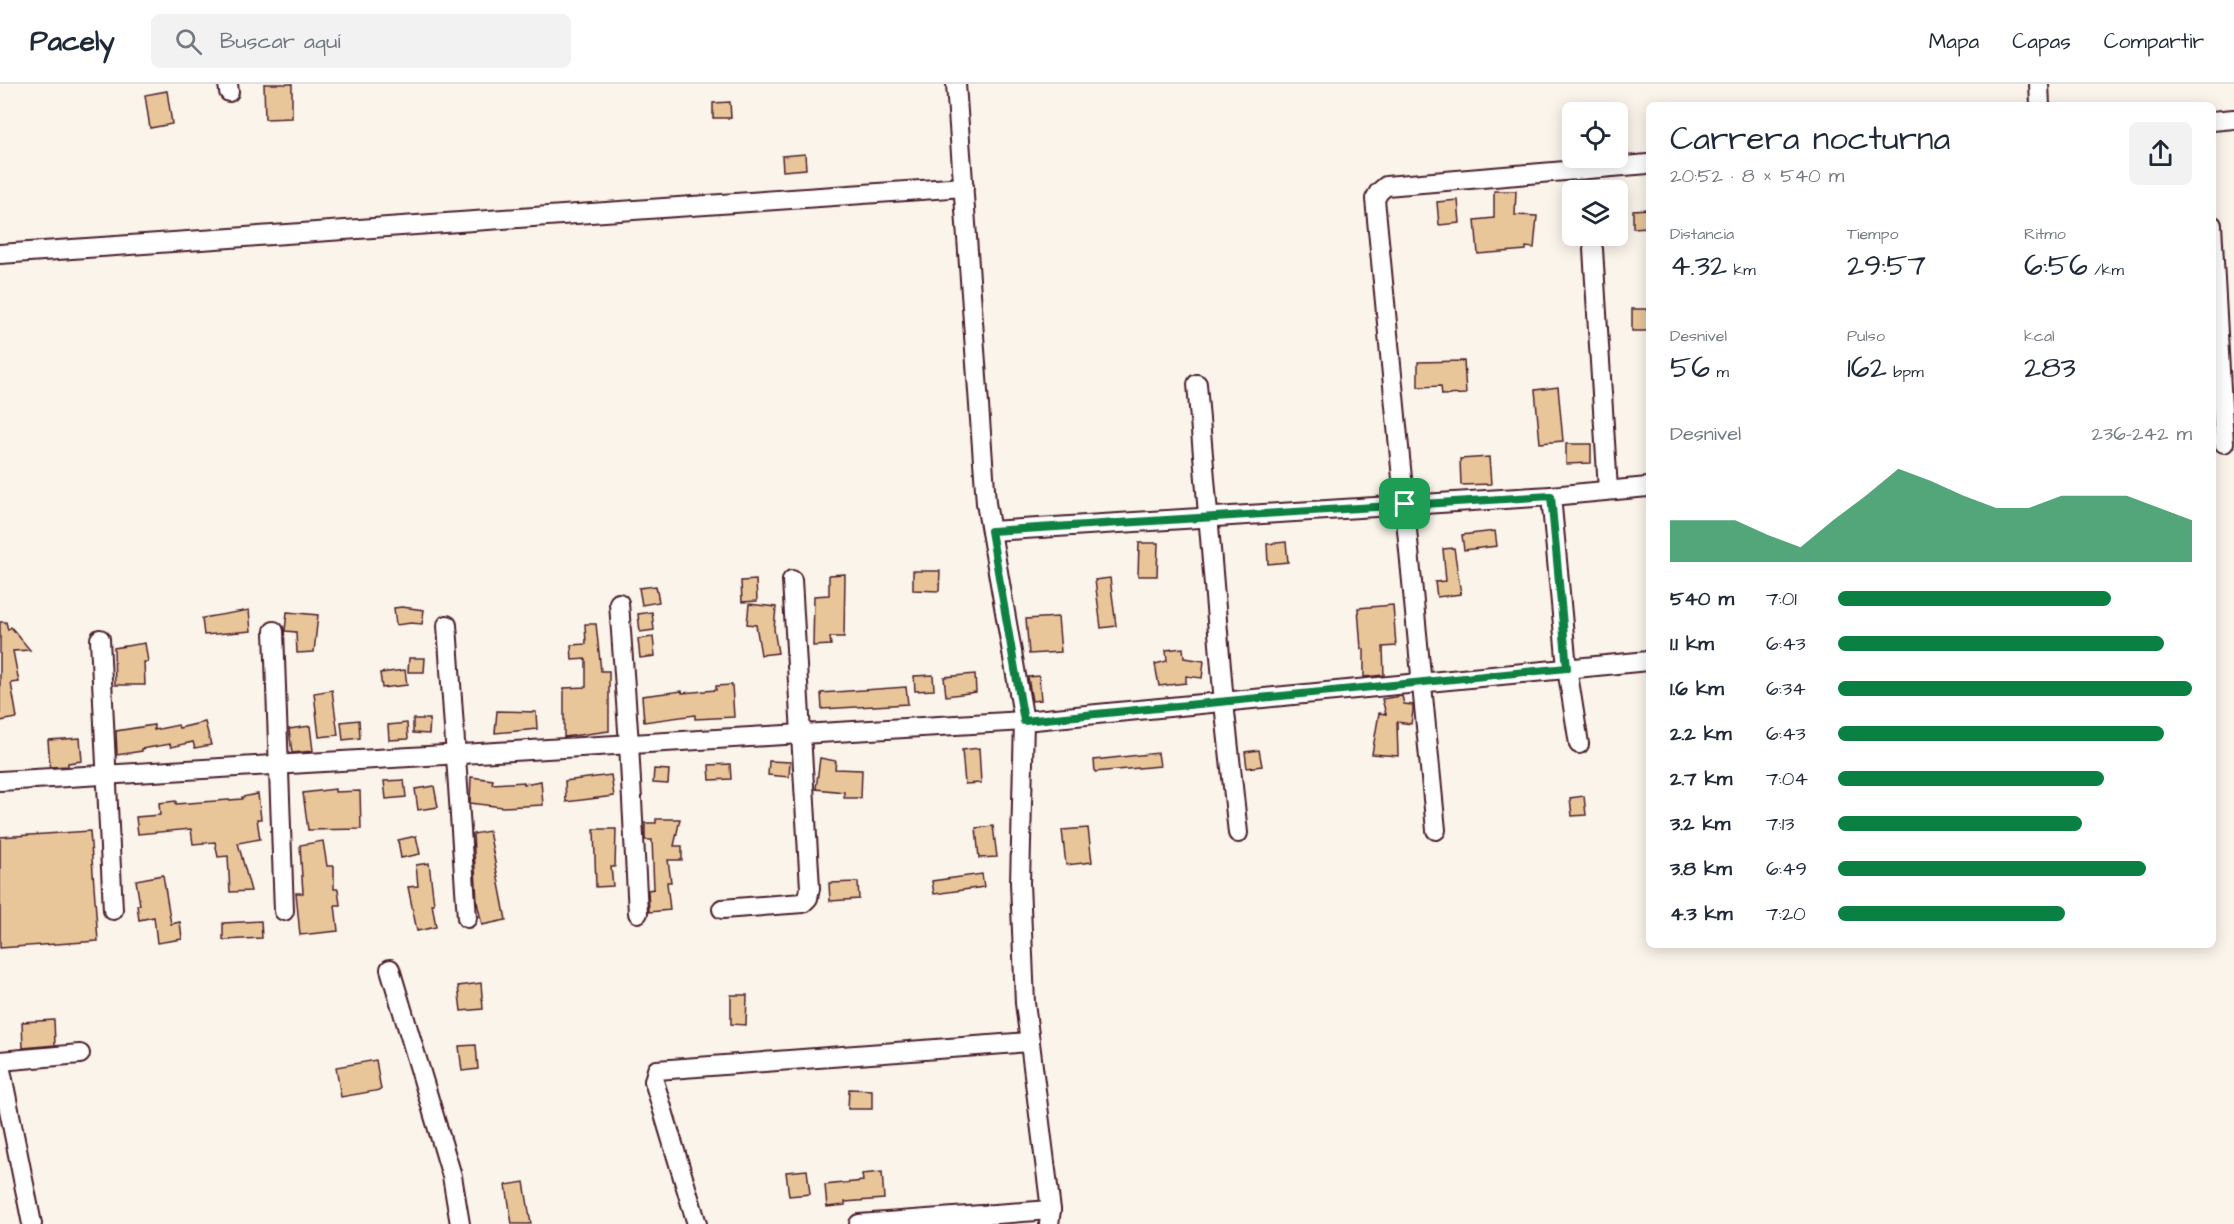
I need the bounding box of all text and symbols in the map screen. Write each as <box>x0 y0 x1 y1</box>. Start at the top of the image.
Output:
search box <box>151 14 571 68</box>
text: Pacely <box>30 22 115 61</box>
icon: search <box>172 25 205 58</box>
text: Buscar aquí <box>220 26 341 57</box>
text: Mapa <box>1929 27 1979 56</box>
text: Capas <box>2012 27 2071 56</box>
text: Compartir <box>2104 27 2204 56</box>
map controls <box>1562 102 1628 246</box>
button: locate <box>1562 102 1628 168</box>
text: Carrera nocturna <box>1670 116 1950 162</box>
button: share <box>2129 122 2192 185</box>
text: 20:52 · 8 × 540 m <box>1670 162 1844 190</box>
button: layers <box>1562 180 1628 246</box>
text: Distancia <box>1670 223 1734 245</box>
text: Tiempo <box>1847 223 1898 245</box>
text: Ritmo <box>2024 223 2066 245</box>
text: 4.32 <box>1670 245 1727 287</box>
text: 29:57 <box>1847 245 1926 287</box>
text: 6:56 <box>2024 245 2088 287</box>
text: km <box>1727 259 1756 281</box>
text: /km <box>2088 259 2124 281</box>
text: Desnivel <box>1670 325 1727 347</box>
text: Pulso <box>1847 325 1885 347</box>
text: kcal <box>2024 325 2055 347</box>
text: 56 <box>1670 347 1710 389</box>
text: 162 <box>1847 347 1887 389</box>
text: 283 <box>2024 347 2076 389</box>
text: m <box>1710 361 1729 383</box>
text: bpm <box>1887 361 1924 383</box>
text: Desnivel <box>1670 420 1741 448</box>
text: 236–242 m <box>2092 420 2192 448</box>
pin <box>1379 478 1430 529</box>
icon: arrive <box>1388 487 1421 520</box>
text: 540 m <box>1670 585 1734 613</box>
text: 7:01 <box>1766 585 1797 613</box>
text: 1.1 km <box>1670 630 1714 658</box>
text: 6:43 <box>1766 630 1806 658</box>
text: 1.6 km <box>1670 675 1724 703</box>
text: 6:34 <box>1766 675 1806 703</box>
text: 2.2 km <box>1670 720 1732 748</box>
text: 6:43 <box>1766 720 1806 748</box>
text: 2.7 km <box>1670 765 1732 793</box>
text: 7:04 <box>1766 765 1808 793</box>
text: 3.2 km <box>1670 810 1730 838</box>
text: 7:13 <box>1766 810 1794 838</box>
text: 3.8 km <box>1670 855 1732 883</box>
text: 6:49 <box>1766 855 1807 883</box>
text: 4.3 km <box>1670 900 1732 928</box>
text: 7:20 <box>1766 900 1806 928</box>

